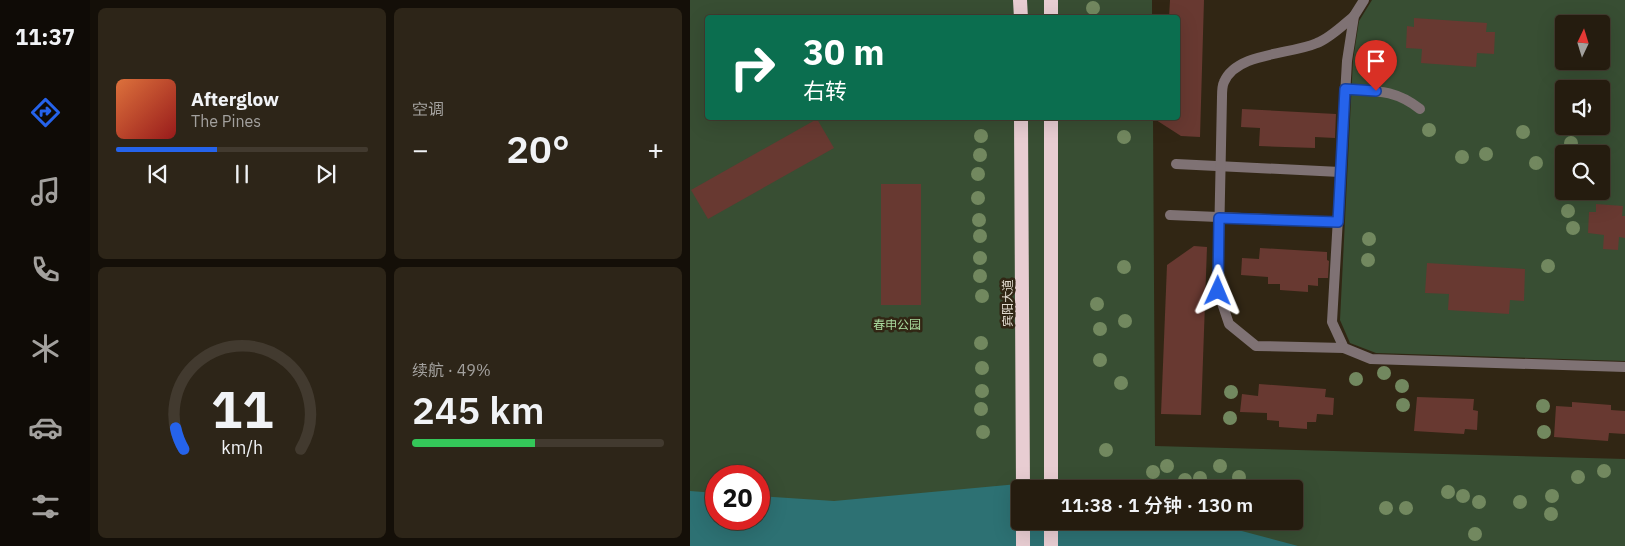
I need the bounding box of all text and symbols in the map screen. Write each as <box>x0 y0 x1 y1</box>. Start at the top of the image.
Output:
north arrow <box>1555 15 1610 70</box>
map controls <box>1555 15 1610 200</box>
text: 11:37 <box>15 22 75 51</box>
text: 30 m <box>803 29 885 75</box>
icon: right <box>720 35 785 100</box>
pin <box>1355 40 1397 91</box>
icon: arrive <box>1362 47 1390 75</box>
text: 右转 <box>803 76 847 105</box>
button: sound <box>1555 80 1610 135</box>
text: Afterglow <box>191 87 279 111</box>
icon: directions <box>28 95 63 130</box>
text: 空调 <box>412 99 444 119</box>
text: The Pines <box>191 111 261 131</box>
text: 20° <box>506 124 570 173</box>
text: − <box>412 131 429 168</box>
text: + <box>647 131 664 168</box>
button: search <box>1555 145 1610 200</box>
icon: previous <box>144 160 172 188</box>
icon: pause <box>228 160 256 188</box>
icon: next <box>312 160 340 188</box>
icon: music <box>28 174 63 209</box>
icon: phone <box>28 252 63 287</box>
position arrow <box>1191 264 1243 316</box>
street label: 宾阳大道 <box>1000 279 1015 327</box>
park label: 春申公园 <box>873 317 921 332</box>
icon: climate <box>28 331 63 366</box>
text: 续航 · 49% <box>412 360 491 380</box>
text: 11 <box>211 375 273 442</box>
text: 245 km <box>412 385 544 434</box>
icon: car <box>28 410 63 445</box>
text: km/h <box>221 436 263 459</box>
speed limit sign: 20 <box>705 465 770 530</box>
icon: filters <box>28 489 63 524</box>
text: 11:38 · 1 分钟 · 130 m <box>1061 493 1253 517</box>

